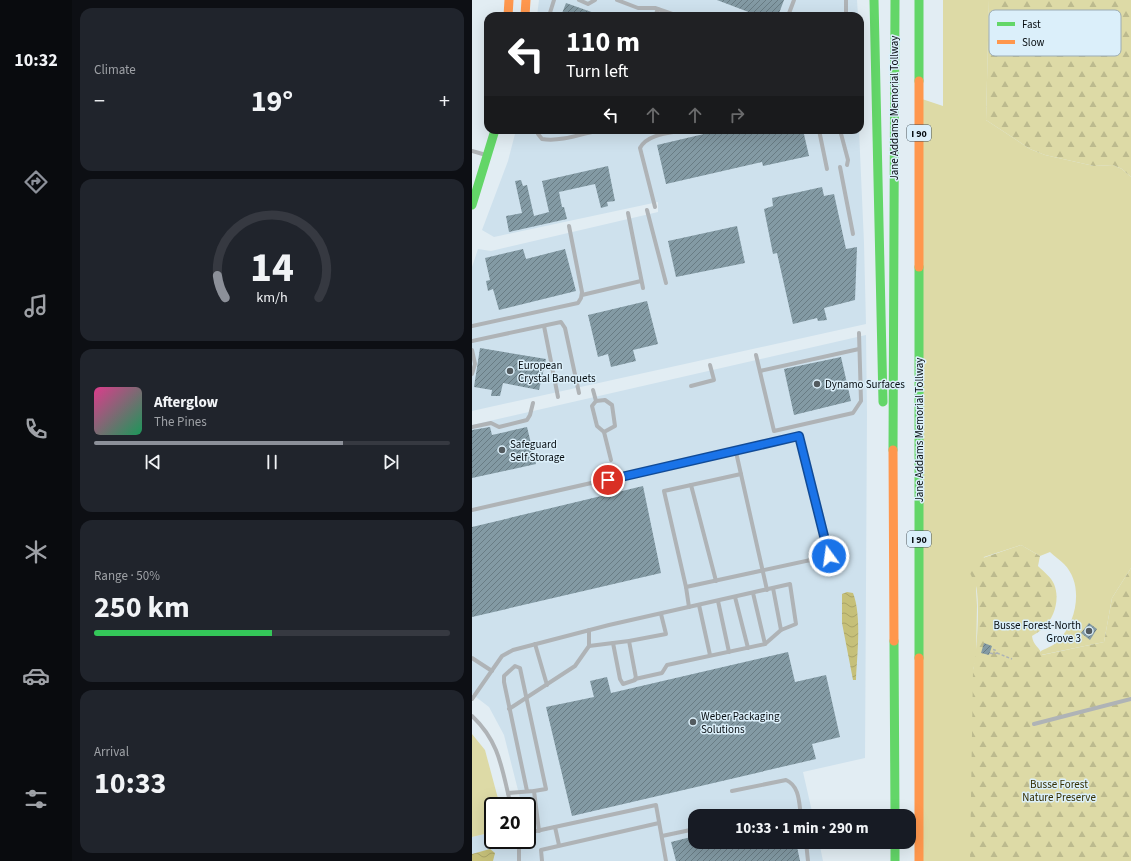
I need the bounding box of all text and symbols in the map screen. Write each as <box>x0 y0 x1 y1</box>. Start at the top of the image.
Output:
legend <box>989 10 1121 56</box>
text: Fast <box>1022 17 1041 32</box>
text: 110 m <box>566 22 640 62</box>
icon: left <box>500 28 552 80</box>
text: Slow <box>1022 35 1045 50</box>
street label: Jane Addams Memorial Tollway <box>887 36 902 180</box>
text: 10:32 <box>14 48 58 73</box>
text: Turn left <box>566 59 628 84</box>
text: Climate <box>94 61 136 79</box>
text: 19° <box>251 80 293 123</box>
text: − <box>94 85 105 117</box>
text: + <box>439 85 450 117</box>
icon: left <box>600 104 622 126</box>
icon: ahead <box>642 104 664 126</box>
icon: ahead <box>684 104 706 126</box>
icon: right <box>726 104 748 126</box>
road number: I 90 <box>907 125 931 141</box>
icon: directions <box>22 168 50 196</box>
text: 14 <box>250 238 294 298</box>
text: km/h <box>256 286 288 307</box>
icon: music <box>22 292 50 320</box>
place label: European Crystal Banquets <box>518 358 596 386</box>
street label: Jane Addams Memorial Tollway <box>912 358 927 502</box>
marker: European Crystal Banquets <box>505 366 515 376</box>
place label: Dynamo Surfaces <box>825 377 905 392</box>
marker: Dynamo Surfaces <box>812 379 822 389</box>
text: Afterglow <box>154 392 218 413</box>
text: The Pines <box>154 413 207 431</box>
icon: phone <box>22 415 50 443</box>
place label: Safeguard Self Storage <box>510 437 565 465</box>
marker: Safeguard Self Storage <box>497 445 507 455</box>
icon: previous <box>142 451 164 473</box>
icon: pause <box>261 451 283 473</box>
icon: next <box>380 451 402 473</box>
pin <box>591 463 625 497</box>
icon: arrive <box>597 469 619 491</box>
road number: I 90 <box>907 531 931 547</box>
position arrow <box>808 535 850 577</box>
icon: climate <box>22 538 50 566</box>
text: Range · 50% <box>94 567 160 585</box>
text: 250 km <box>94 586 190 629</box>
place label: Busse Forest-North Grove 3 <box>993 618 1081 646</box>
marker: Busse Forest-North Grove 3 <box>1084 626 1094 636</box>
icon: car <box>22 662 50 690</box>
place label: Weber Packaging Solutions <box>701 709 780 737</box>
marker: Weber Packaging Solutions <box>688 717 698 727</box>
text: Arrival <box>94 743 129 761</box>
text: 10:33 <box>94 762 166 805</box>
park label: Busse Forest Nature Preserve <box>1022 777 1096 805</box>
icon: filters <box>22 785 50 813</box>
speed limit sign: 20 <box>484 797 536 849</box>
text: 10:33 · 1 min · 290 m <box>735 818 869 839</box>

